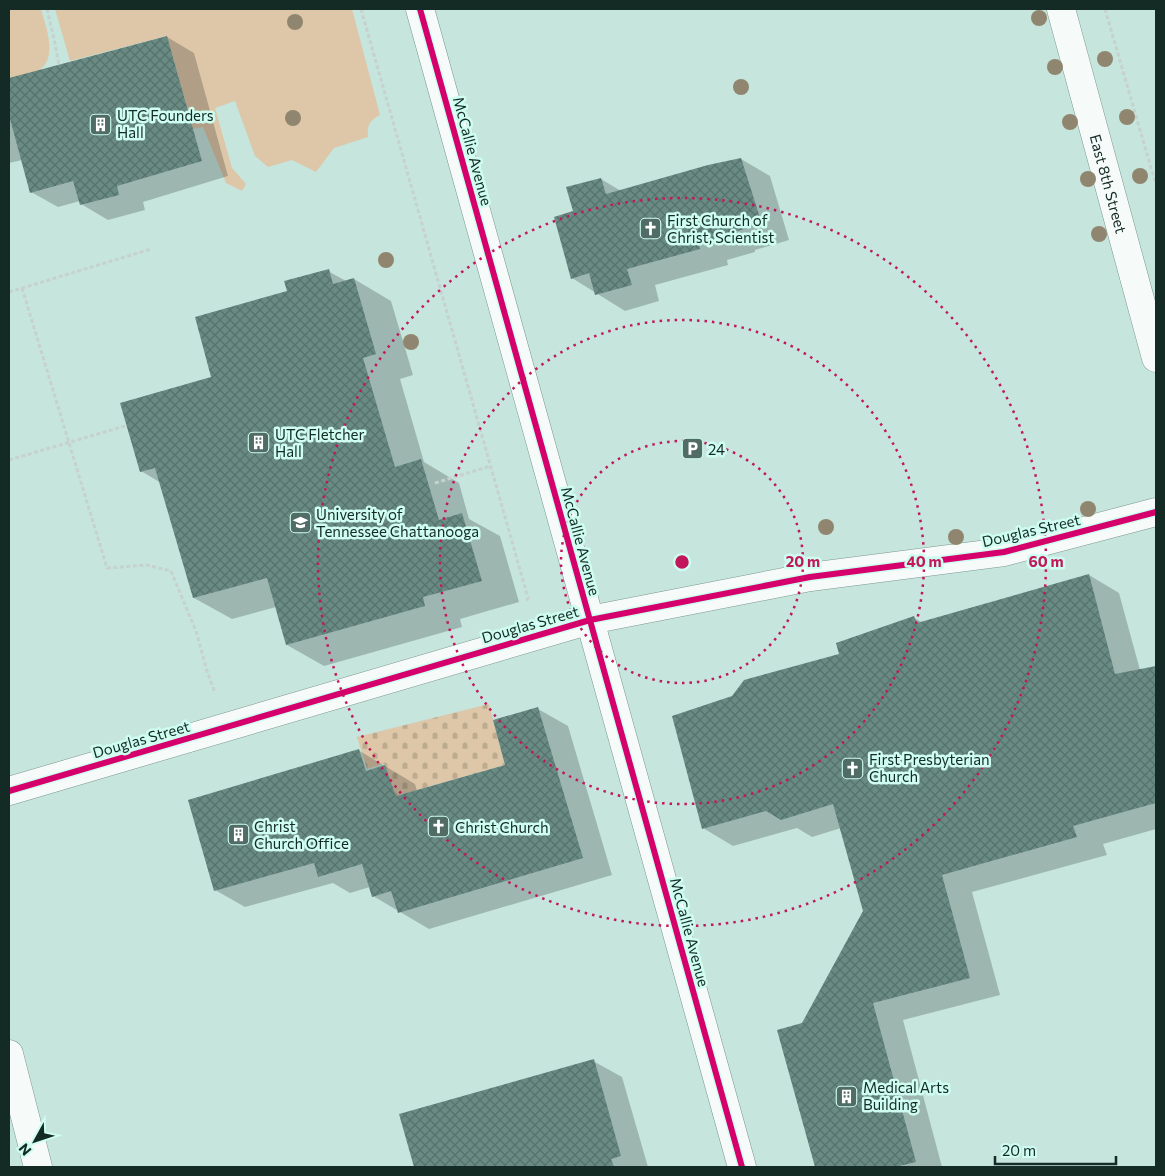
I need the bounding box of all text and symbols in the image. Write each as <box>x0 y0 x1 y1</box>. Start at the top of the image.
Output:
street label: McCallie Avenue <box>450 95 496 208</box>
place label: UTC Founders Hall <box>117 106 214 141</box>
building icon: UTC Founders Hall <box>89 112 113 136</box>
street label: East 8th Street <box>1086 132 1131 235</box>
place label: First Church of Christ, Scientist <box>667 211 775 246</box>
church icon: First Church of Christ, Scientist <box>639 217 663 241</box>
place label: UTC Fletcher Hall <box>275 425 364 460</box>
building icon: UTC Fletcher Hall <box>247 431 271 455</box>
parking icon: 24 <box>680 437 704 461</box>
place label: 24 <box>708 440 725 458</box>
street label: McCallie Avenue <box>558 485 604 598</box>
place label: University of Tennessee Chattanooga <box>316 505 479 540</box>
street label: Douglas Street <box>980 510 1082 550</box>
school or university icon: University of Tennessee Chattanooga <box>288 511 312 535</box>
text: 20 m <box>786 552 820 570</box>
text: 40 m <box>906 552 942 570</box>
text: 60 m <box>1028 552 1064 570</box>
centre of rings <box>673 553 691 571</box>
street label: Douglas Street <box>479 602 581 646</box>
street label: Douglas Street <box>90 717 192 761</box>
place label: First Presbyterian Church <box>869 750 990 785</box>
church icon: First Presbyterian Church <box>841 756 865 780</box>
church icon: Christ Church <box>427 815 451 839</box>
place label: Christ Church Office <box>254 817 349 852</box>
place label: Christ Church <box>455 818 549 836</box>
building icon: Christ Church Office <box>226 823 250 847</box>
street label: McCallie Avenue <box>667 876 713 989</box>
place label: Medical Arts Building <box>863 1078 949 1113</box>
building icon: Medical Arts Building <box>835 1084 859 1108</box>
north arrow <box>10 1116 60 1166</box>
scale bar <box>995 1134 1116 1166</box>
text: N <box>15 1140 35 1159</box>
text: 20 m <box>1002 1141 1036 1159</box>

